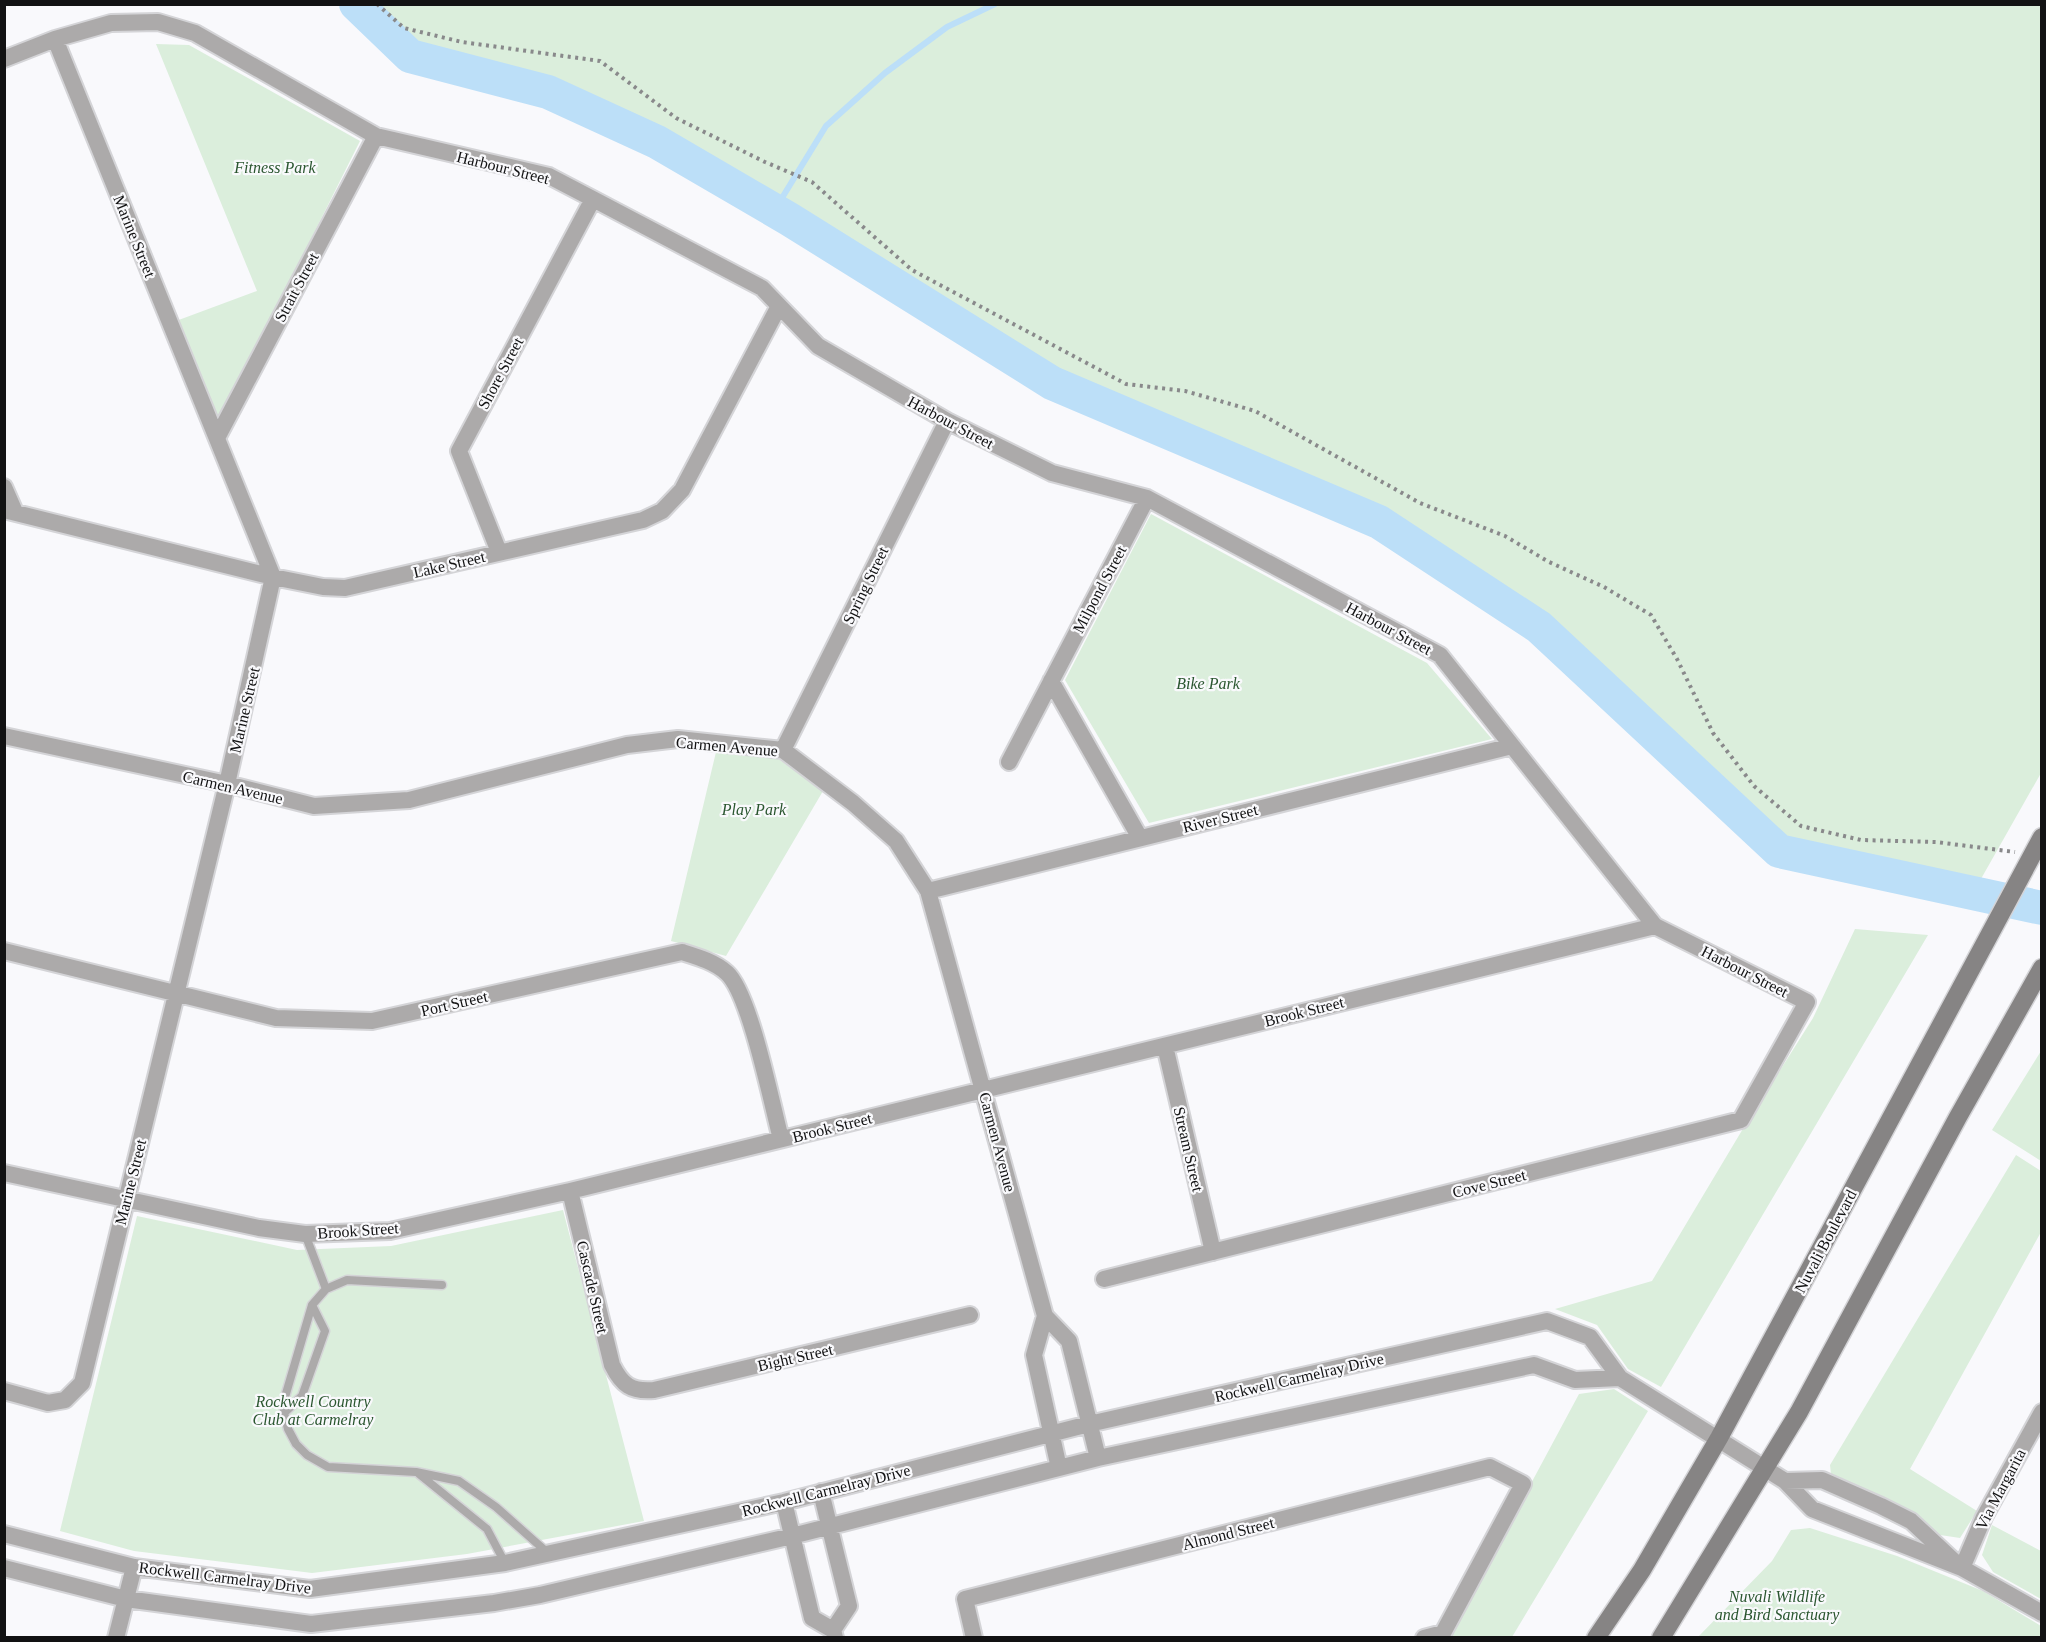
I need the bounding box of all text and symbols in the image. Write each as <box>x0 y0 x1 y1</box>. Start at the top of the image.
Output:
street label: Harbour Street <box>455 148 551 187</box>
park label: Fitness Park <box>233 159 317 176</box>
street label: Marine Street <box>110 192 159 280</box>
street label: Strait Street <box>271 249 322 325</box>
street label: Shore Street <box>474 334 527 412</box>
street label: Harbour Street <box>905 393 997 452</box>
street label: Milpond Street <box>1069 542 1131 636</box>
street label: Spring Street <box>839 543 893 627</box>
street label: Lake Street <box>411 548 487 581</box>
street label: Harbour Street <box>1343 599 1435 658</box>
street label: Marine Street <box>226 665 263 755</box>
park label: Bike Park <box>1176 675 1241 692</box>
street label: Carmen Avenue <box>675 734 779 759</box>
street label: Carmen Avenue <box>181 768 285 807</box>
park label: Play Park <box>721 801 787 819</box>
street label: River Street <box>1181 801 1260 836</box>
street label: Harbour Street <box>1699 942 1791 1001</box>
street label: Port Street <box>419 987 490 1019</box>
street label: Brook Street <box>1263 993 1346 1030</box>
street label: Carmen Avenue <box>976 1091 1019 1194</box>
street label: Stream Street <box>1170 1105 1207 1194</box>
street label: Brook Street <box>791 1109 874 1146</box>
street label: Marine Street <box>112 1137 149 1227</box>
street label: Cove Street <box>1451 1166 1528 1201</box>
street label: Nuvali Boulevard <box>1791 1187 1860 1296</box>
street label: Brook Street <box>317 1219 400 1242</box>
street label: Cascade Street <box>574 1239 612 1336</box>
street label: Bight Street <box>756 1340 835 1375</box>
street label: Rockwell Carmelray Drive <box>1213 1350 1386 1406</box>
park label: Rockwell Country Club at Carmelray <box>253 1393 374 1429</box>
street label: Via Margarita <box>1972 1446 2030 1533</box>
street label: Rockwell Carmelray Drive <box>740 1461 912 1521</box>
street label: Almond Street <box>1181 1514 1276 1553</box>
street label: Rockwell Carmelray Drive <box>138 1559 312 1597</box>
park label: Nuvali Wildlife and Bird Sanctuary <box>1715 1588 1840 1624</box>

